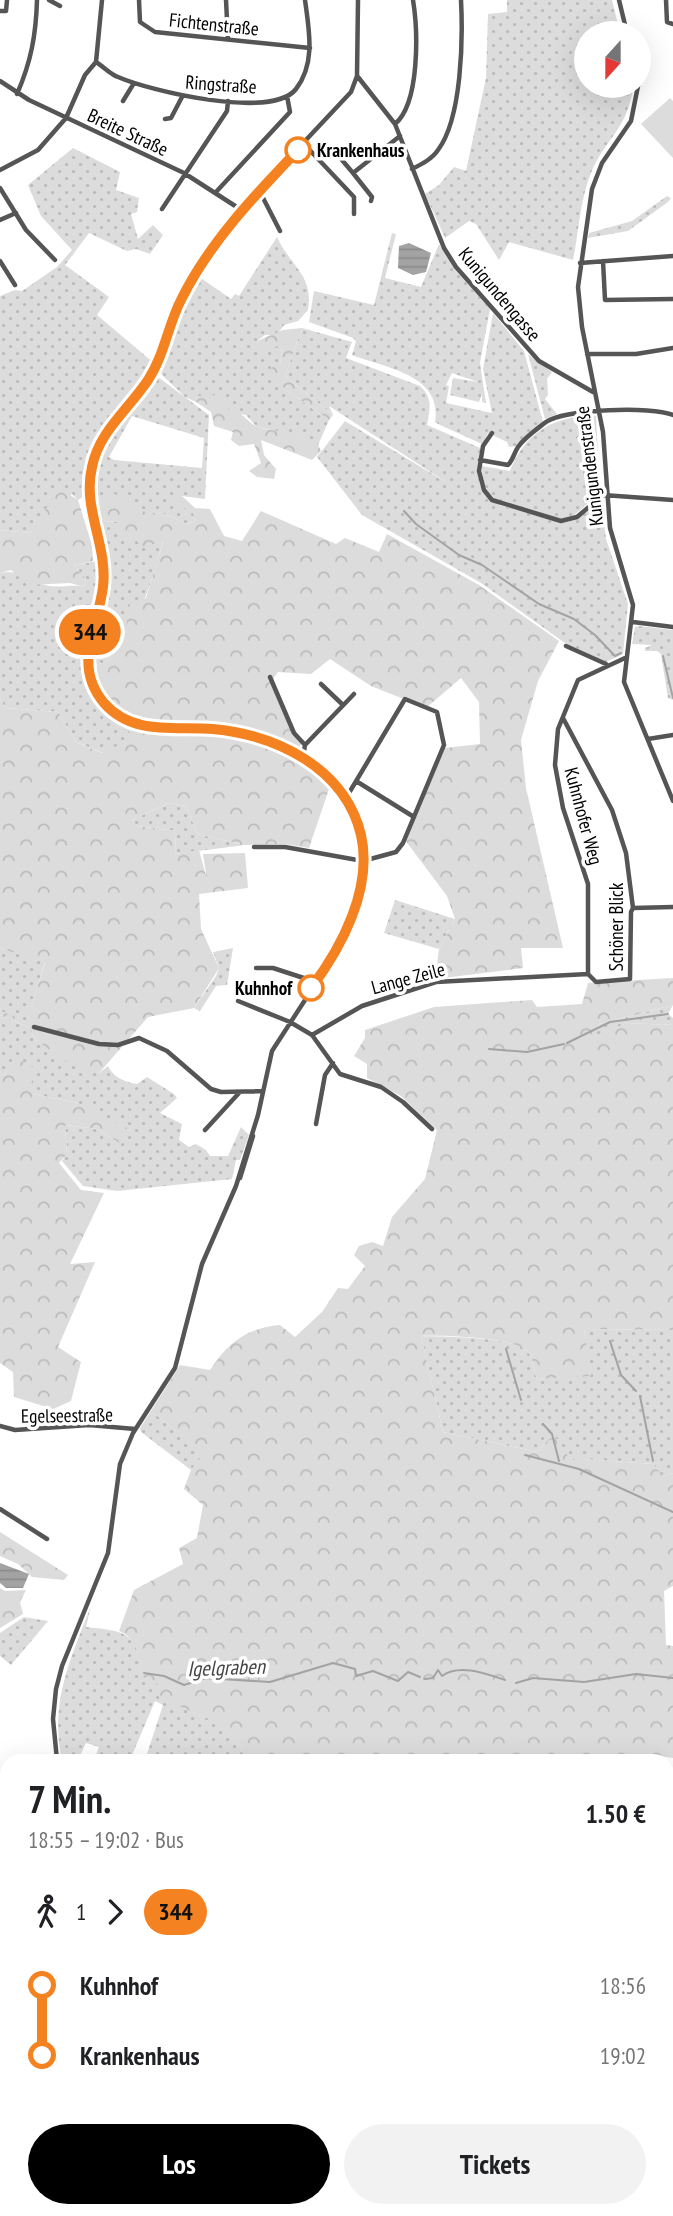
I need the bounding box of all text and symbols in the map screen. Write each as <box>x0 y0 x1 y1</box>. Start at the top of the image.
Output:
street label: Fichtenstraße <box>168 7 260 41</box>
north arrow <box>574 21 651 98</box>
map controls <box>574 21 651 98</box>
street label: Ringstraße <box>185 70 258 98</box>
street label: Breite Straße <box>84 103 172 161</box>
marker: Krankenhaus <box>285 137 311 163</box>
place label: Krankenhaus <box>317 138 405 162</box>
street label: Kunigundengasse <box>454 242 546 346</box>
street label: Kunigundenstraße <box>570 405 608 527</box>
line badge: 344 <box>50 609 130 655</box>
text: 344 <box>73 616 107 647</box>
street label: Kuhnhofer Weg <box>559 765 609 867</box>
street label: Schöner Blick <box>604 882 628 971</box>
street label: Lange Zeile <box>369 957 448 999</box>
marker: Kuhnhof <box>298 975 324 1001</box>
place label: Kuhnhof <box>235 976 293 1000</box>
street label: Egelseestraße <box>21 1402 113 1428</box>
water label: Igelgraben <box>187 1653 267 1682</box>
text: 7 Min. <box>28 1774 111 1823</box>
text: 1.50 € <box>585 1797 646 1830</box>
text: 18:55 – 19:02 · Bus <box>28 1825 184 1854</box>
icon: walk <box>28 1893 66 1931</box>
icon: forward <box>96 1893 134 1931</box>
text: 344 <box>158 1896 193 1927</box>
text: 1 <box>76 1897 86 1926</box>
text: Kuhnhof <box>80 1969 158 2002</box>
text: 18:56 <box>600 1971 646 2000</box>
text: Krankenhaus <box>80 2039 200 2072</box>
text: 19:02 <box>600 2041 646 2070</box>
button: Los <box>28 2124 330 2204</box>
button: Tickets <box>344 2124 646 2204</box>

